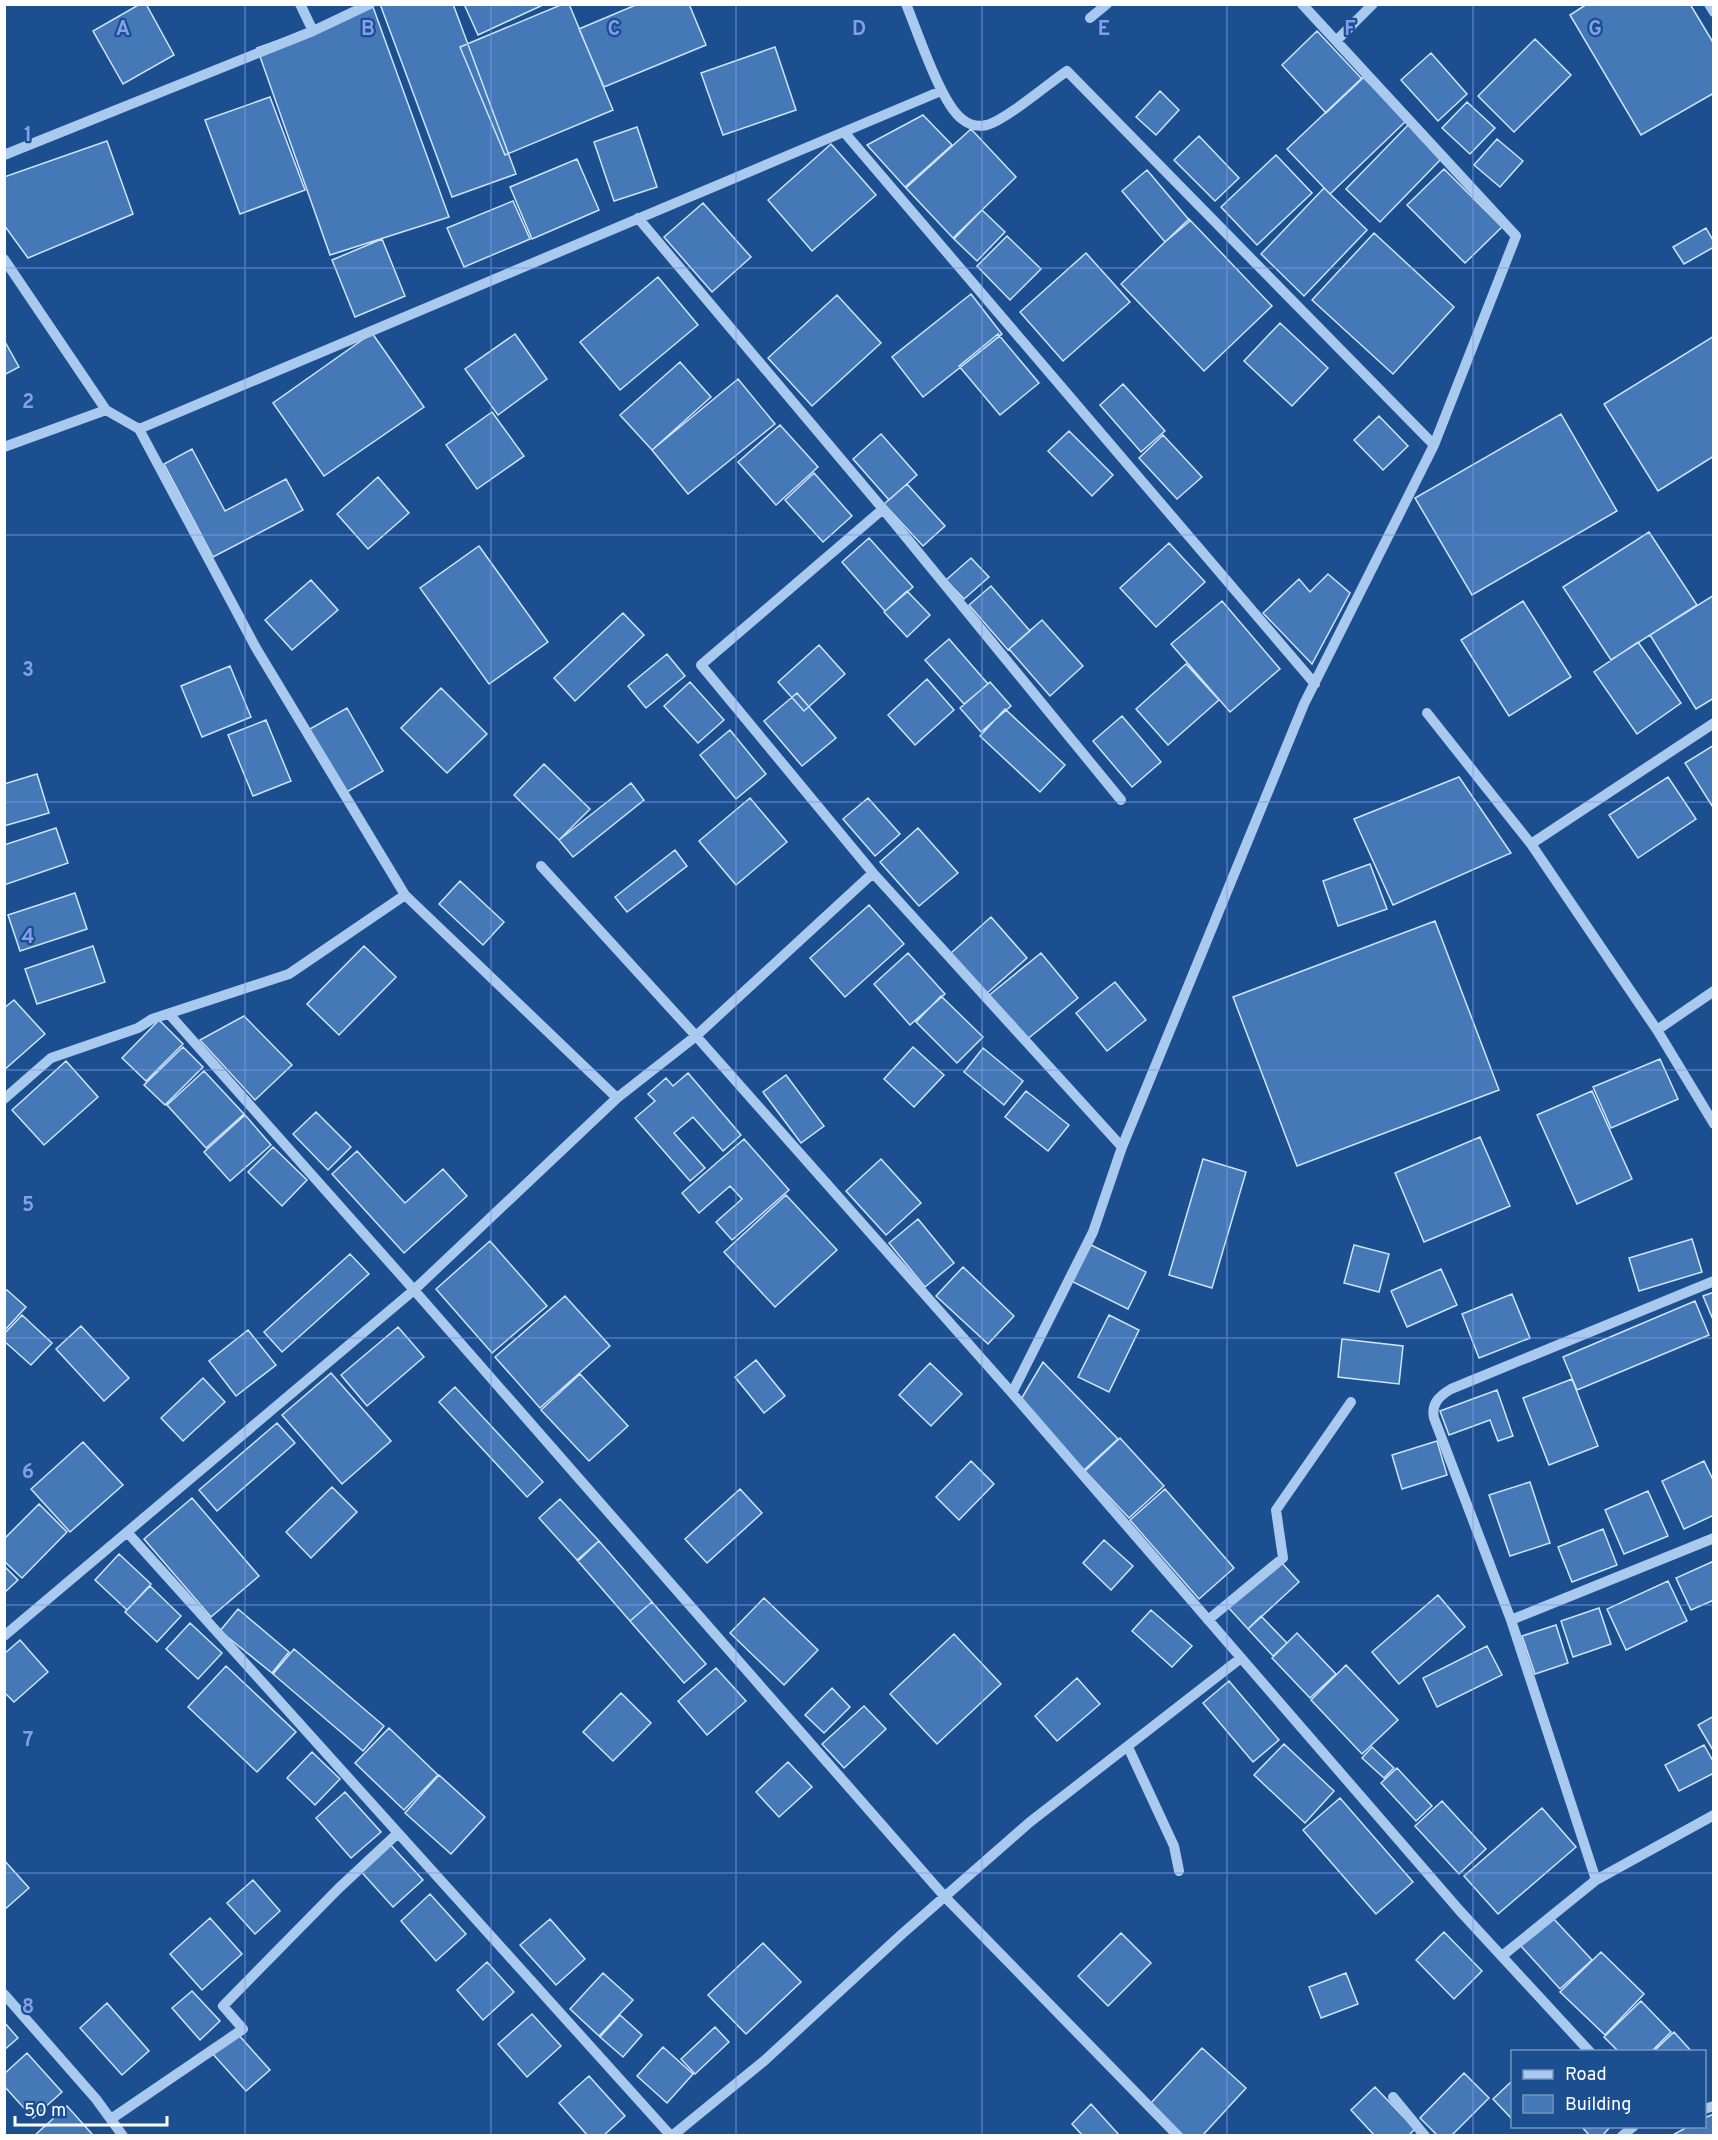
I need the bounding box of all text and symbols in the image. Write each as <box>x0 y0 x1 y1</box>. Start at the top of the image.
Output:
text: A <box>116 17 130 43</box>
text: B <box>361 17 375 43</box>
text: C <box>608 17 620 43</box>
text: D <box>852 17 866 43</box>
text: E <box>1098 17 1110 43</box>
text: F <box>1344 17 1356 43</box>
text: G <box>1588 17 1602 43</box>
text: 1 <box>24 123 32 149</box>
text: 2 <box>22 390 34 416</box>
text: 3 <box>22 658 34 684</box>
text: 4 <box>22 925 34 951</box>
text: 5 <box>22 1193 34 1219</box>
text: 6 <box>22 1460 34 1486</box>
text: 7 <box>23 1728 33 1754</box>
text: 8 <box>22 1995 34 2021</box>
legend <box>1511 2050 1706 2128</box>
text: Road <box>1565 2064 1607 2087</box>
scale bar <box>15 2089 166 2127</box>
text: Building <box>1565 2094 1631 2117</box>
text: 50 m <box>24 2100 66 2123</box>

